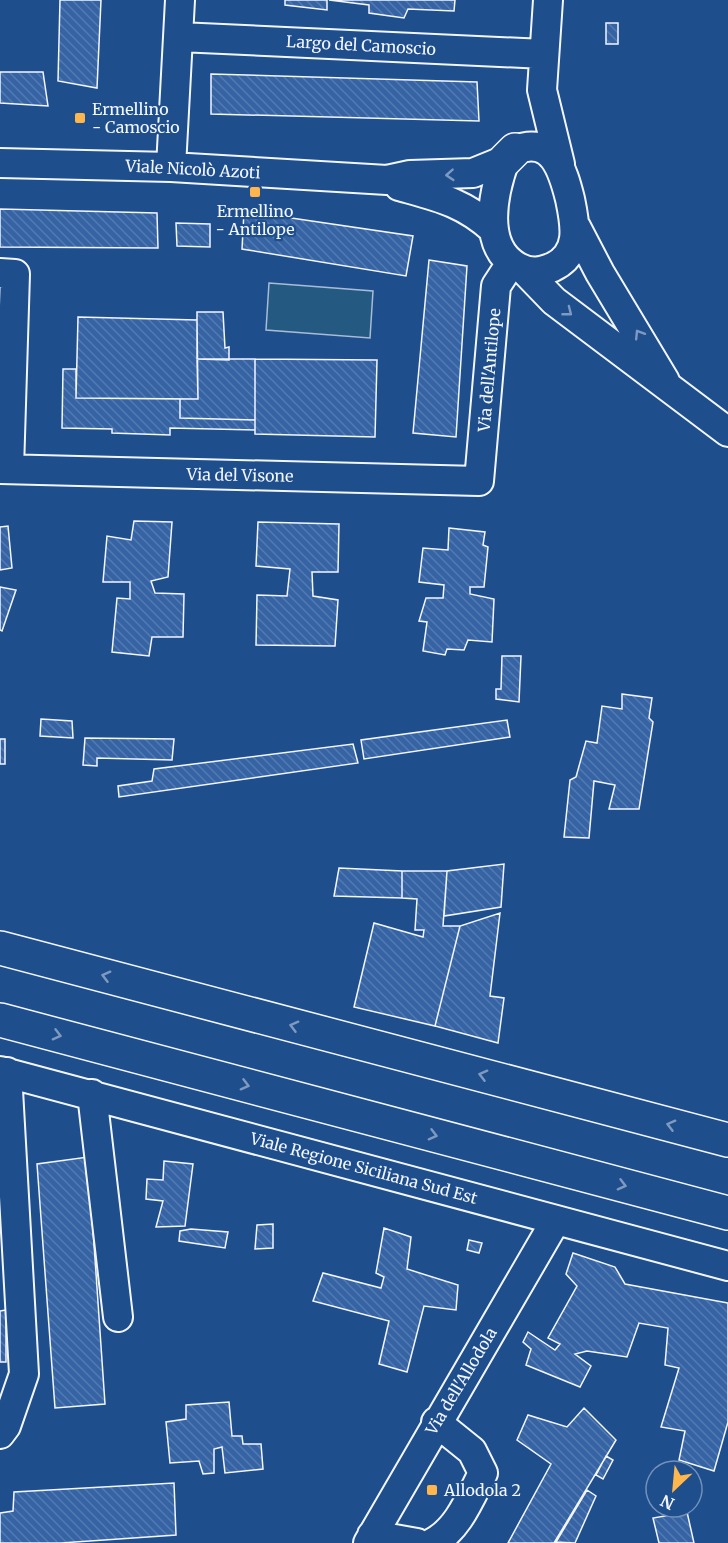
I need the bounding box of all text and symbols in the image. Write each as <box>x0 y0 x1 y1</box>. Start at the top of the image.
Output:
street label: Largo del Camoscio <box>286 31 436 59</box>
place label: Ermellino - Camoscio <box>92 99 180 137</box>
marker: Ermellino - Camoscio <box>73 111 87 125</box>
street label: Viale Nicolò Azoti <box>124 155 261 183</box>
one-way arrow <box>445 168 454 181</box>
marker: Ermellino - Antilope <box>248 185 262 199</box>
place label: Ermellino - Antilope <box>215 201 295 239</box>
one-way arrow <box>561 305 572 316</box>
street label: Via dell'Antilope <box>474 307 504 434</box>
one-way arrow <box>634 330 646 340</box>
street label: Via del Visone <box>185 464 294 486</box>
one-way arrow <box>101 971 112 983</box>
one-way arrow <box>290 1020 300 1033</box>
one-way arrow <box>51 1028 61 1040</box>
one-way arrow <box>478 1070 488 1083</box>
one-way arrow <box>239 1078 250 1090</box>
one-way arrow <box>667 1120 677 1133</box>
street label: Viale Regione Siciliana Sud Est <box>247 1128 481 1208</box>
one-way arrow <box>428 1128 438 1140</box>
one-way arrow <box>616 1178 627 1190</box>
street label: Via dell'Allodola <box>421 1323 501 1439</box>
north arrow <box>644 1459 704 1519</box>
place label: Allodola 2 <box>443 1480 521 1500</box>
marker: Allodola 2 <box>425 1483 439 1497</box>
text: N <box>657 1491 677 1514</box>

